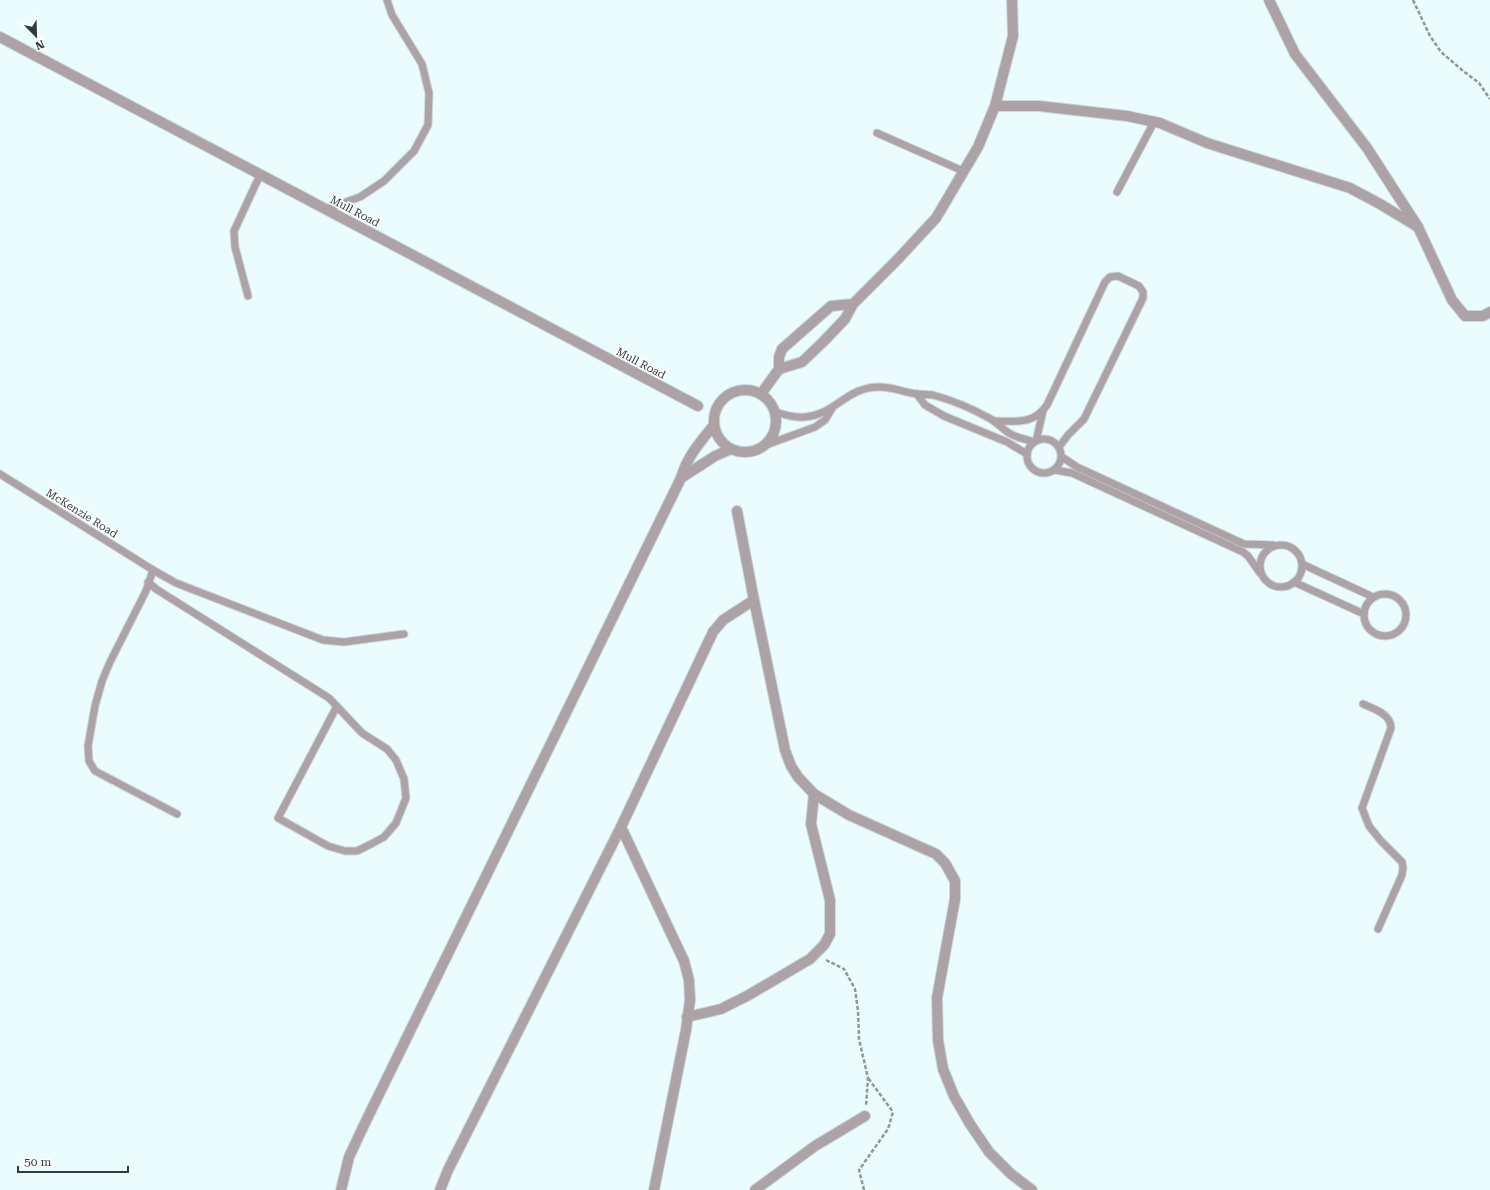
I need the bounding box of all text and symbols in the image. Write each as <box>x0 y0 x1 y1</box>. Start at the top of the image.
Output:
north arrow <box>16 16 56 56</box>
text: N <box>33 37 46 53</box>
street label: Mull Road <box>328 193 382 230</box>
street label: Mull Road <box>614 345 668 382</box>
street label: McKenzie Road <box>44 486 120 541</box>
scale bar <box>18 1148 128 1174</box>
text: 50 m <box>24 1155 51 1169</box>

